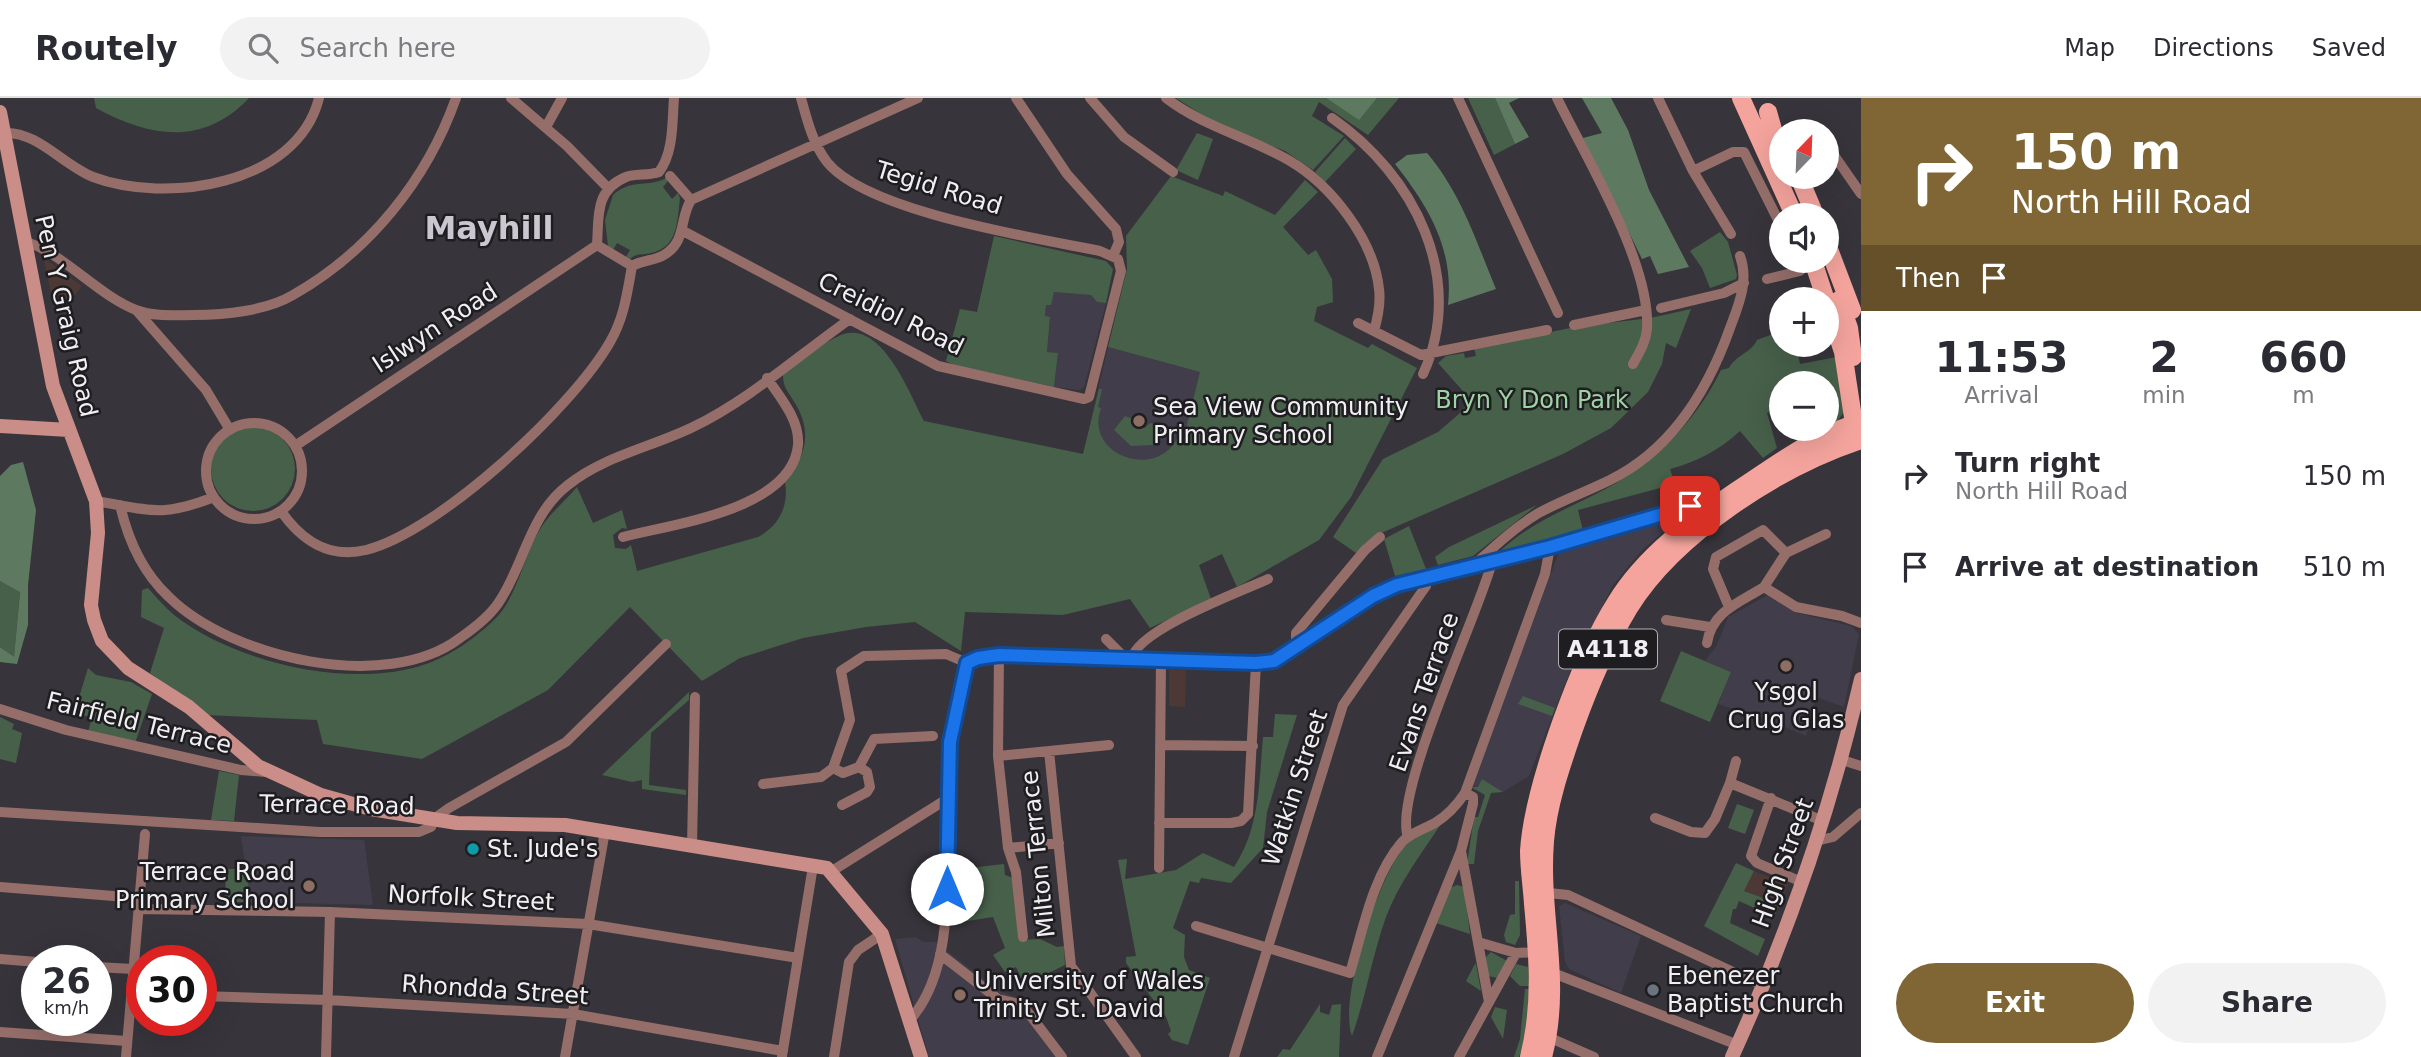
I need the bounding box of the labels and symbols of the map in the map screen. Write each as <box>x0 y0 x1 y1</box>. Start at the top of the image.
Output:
north arrow <box>1769 119 1839 189</box>
street label: Tegid Road <box>872 155 1005 220</box>
district label: Mayhill <box>425 209 554 247</box>
street label: Pen Y Graig Road <box>29 212 103 420</box>
street label: Creidiol Road <box>814 267 968 361</box>
street label: Islwyn Road <box>367 277 503 379</box>
park label: Bryn Y Don Park <box>1435 386 1629 414</box>
place label: Sea View Community Primary School <box>1153 393 1409 449</box>
marker: Sea View Community Primary School <box>1131 413 1147 429</box>
pin <box>1660 476 1720 536</box>
street label: Evans Terrace <box>1384 609 1464 775</box>
road number: A4118 <box>1559 629 1657 668</box>
marker: Ysgol Crug Glas <box>1778 658 1794 674</box>
place label: Ysgol Crug Glas <box>1727 678 1845 734</box>
street label: Fairfield Terrace <box>44 686 234 760</box>
street label: Watkin Street <box>1257 706 1333 870</box>
street label: Milton Terrace <box>1015 769 1061 939</box>
street label: Terrace Road <box>258 790 415 820</box>
street label: High Street <box>1747 794 1819 932</box>
place label: St. Jude's <box>487 835 598 863</box>
marker: St. Jude's <box>465 841 481 857</box>
position arrow <box>910 852 984 926</box>
place label: Terrace Road Primary School <box>115 858 295 914</box>
marker: Terrace Road Primary School <box>301 878 317 894</box>
street label: Norfolk Street <box>387 880 555 916</box>
speed limit sign: 30 <box>126 945 217 1036</box>
place label: Ebenezer Baptist Church <box>1667 962 1844 1018</box>
place label: University of Wales Trinity St. David <box>973 967 1204 1023</box>
street label: Rhondda Street <box>400 969 590 1011</box>
marker: Ebenezer Baptist Church <box>1645 982 1661 998</box>
marker: University of Wales Trinity St. David <box>952 987 968 1003</box>

